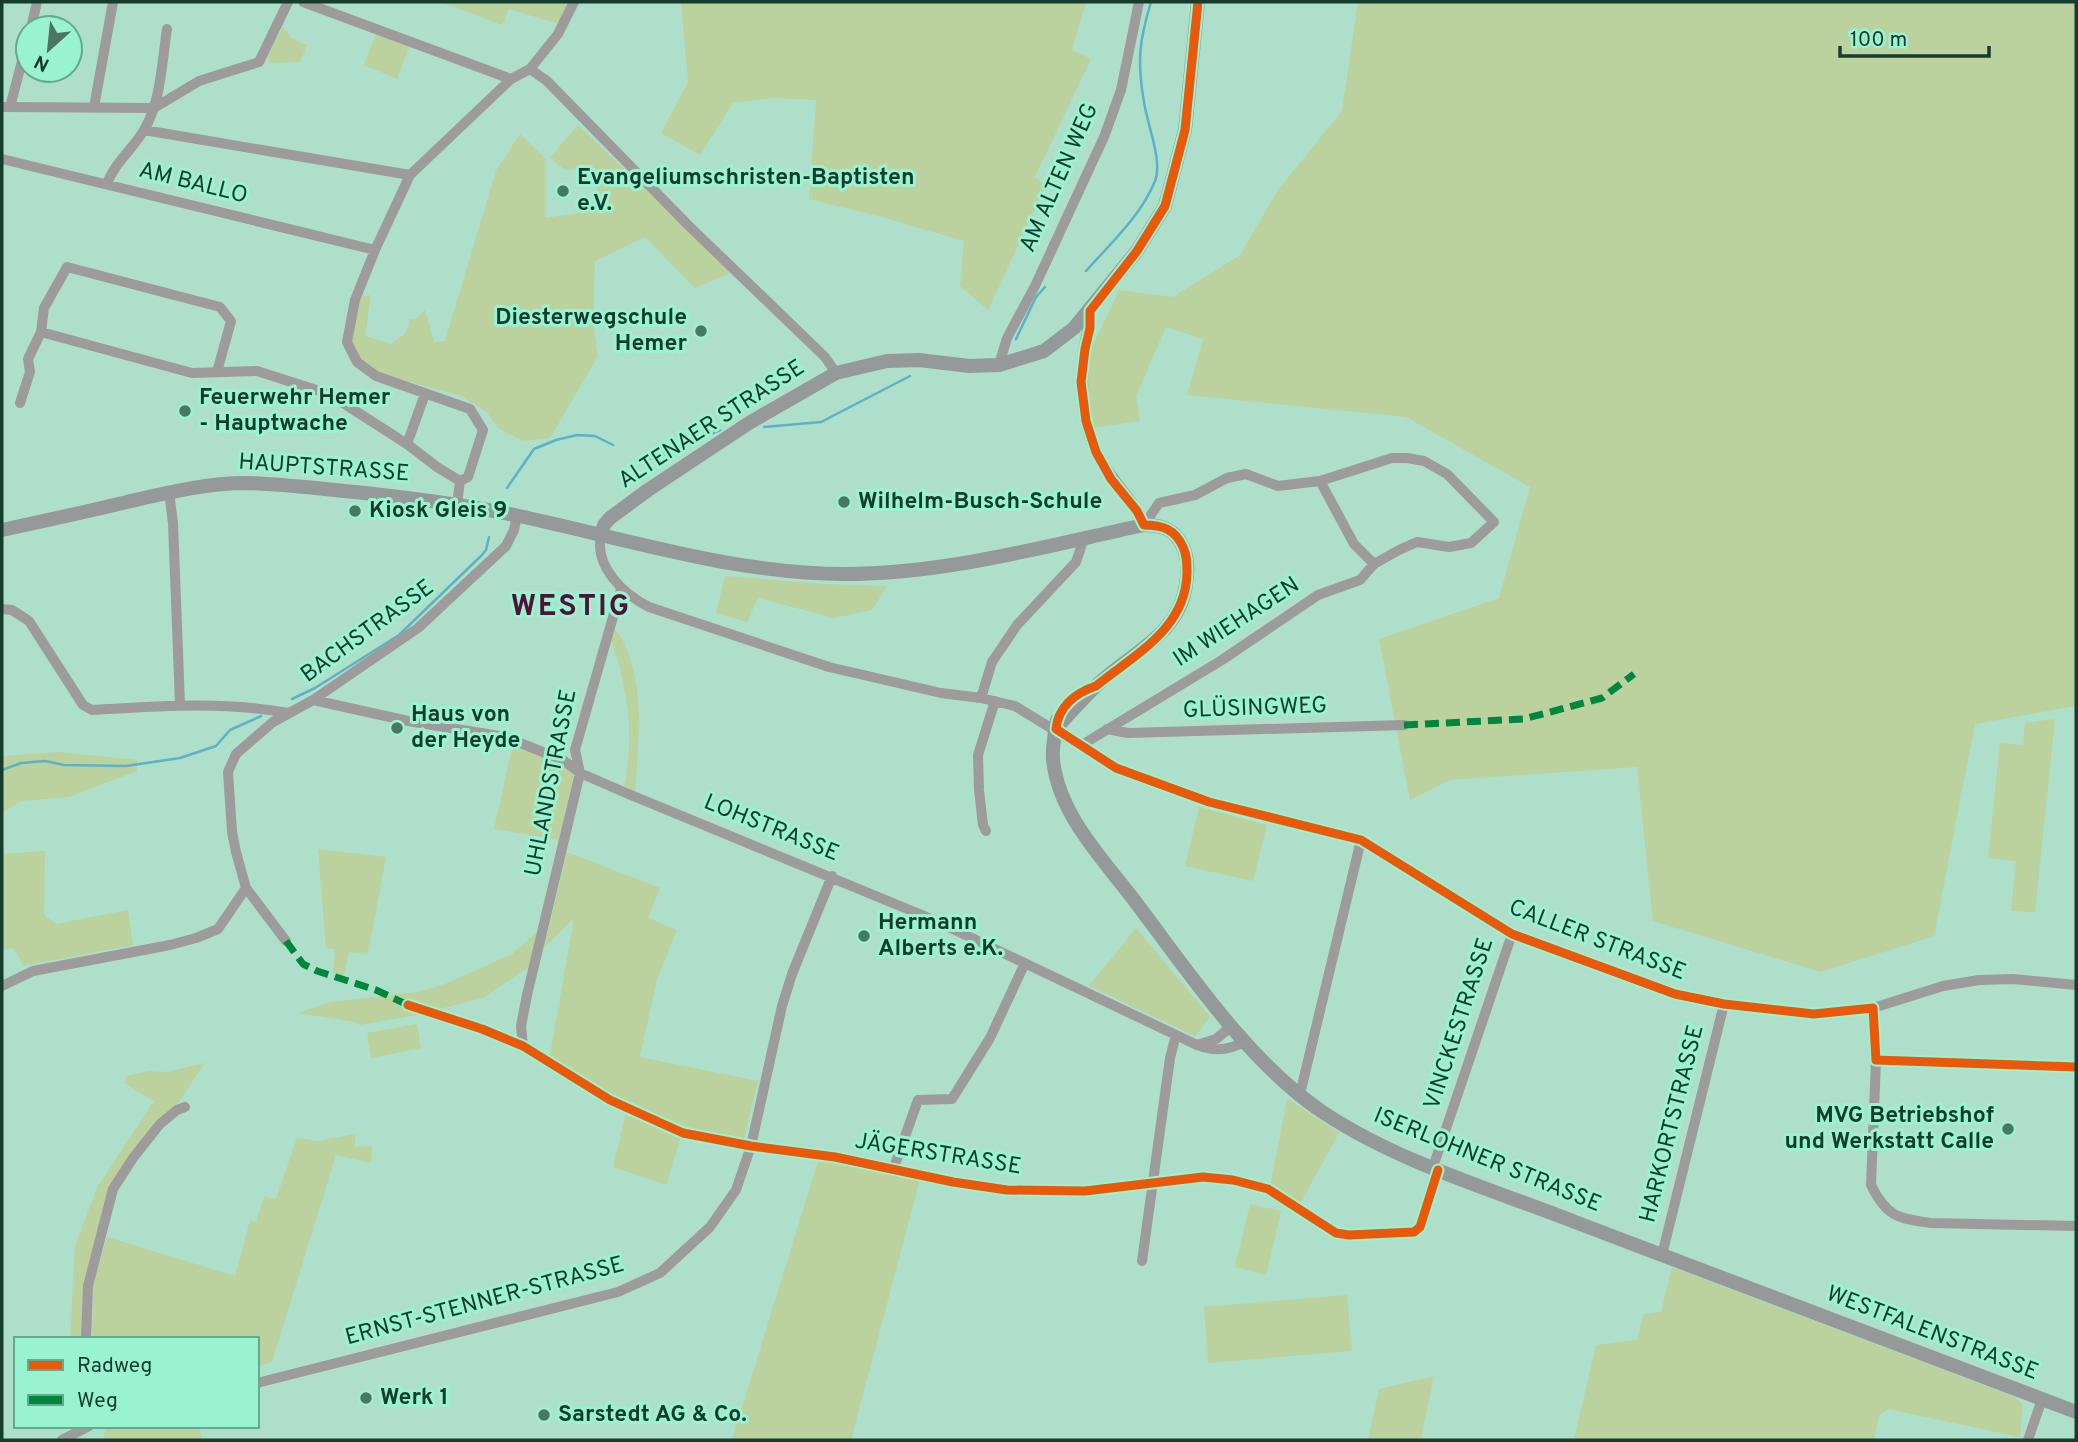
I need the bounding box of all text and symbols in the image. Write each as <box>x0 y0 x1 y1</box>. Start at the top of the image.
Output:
north arrow <box>14 14 84 84</box>
scale bar <box>1840 14 1989 58</box>
text: 100 m <box>1850 27 1907 54</box>
text: N <box>31 49 54 76</box>
street label: AM ALTEN WEG <box>1014 99 1106 257</box>
street label: AM BALLO <box>136 156 250 212</box>
place label: Evangeliumschristen-Baptisten e.V. <box>577 164 915 219</box>
marker: Evangeliumschristen-Baptisten e.V. <box>555 183 571 199</box>
place label: Diesterwegschule Hemer <box>495 304 687 359</box>
marker: Diesterwegschule Hemer <box>693 323 709 339</box>
street label: ALTENAER STRASSE <box>613 354 811 496</box>
place label: Feuerwehr Hemer - Hauptwache <box>199 384 391 439</box>
marker: Feuerwehr Hemer - Hauptwache <box>177 403 193 419</box>
street label: HAUPTSTRASSE <box>237 449 411 489</box>
place label: Wilhelm-Busch-Schule <box>858 488 1102 517</box>
marker: Wilhelm-Busch-Schule <box>836 494 852 510</box>
place label: Kiosk Gleis 9 <box>369 497 507 526</box>
marker: Kiosk Gleis 9 <box>347 503 363 519</box>
street label: IM WIEHAGEN <box>1168 571 1306 675</box>
street label: BACHSTRASSE <box>296 574 440 690</box>
district label: WESTIG <box>511 589 631 626</box>
street label: UHLANDSTRASSE <box>520 687 584 879</box>
street label: GLÜSINGWEG <box>1182 691 1328 726</box>
place label: Haus von der Heyde <box>411 701 520 756</box>
marker: Haus von der Heyde <box>389 720 405 736</box>
street label: LOHSTRASSE <box>699 789 843 869</box>
street label: CALLER STRASSE <box>1504 894 1690 988</box>
place label: Hermann Alberts e.K. <box>878 909 1003 964</box>
marker: Hermann Alberts e.K. <box>856 928 872 944</box>
street label: VINCKESTRASSE <box>1419 934 1501 1114</box>
street label: HARKORTSTRASSE <box>1634 1022 1712 1226</box>
street label: ISERLOHNER STRASSE <box>1369 1102 1605 1220</box>
place label: MVG Betriebshof und Werkstatt Calle <box>1784 1102 1994 1157</box>
marker: MVG Betriebshof und Werkstatt Calle <box>2000 1121 2016 1137</box>
street label: JÄGERSTRASSE <box>853 1127 1024 1182</box>
street label: ERNST-STENNER-STRASSE <box>342 1251 628 1353</box>
street label: WESTFALENSTRASSE <box>1822 1280 2042 1388</box>
legend <box>14 1337 259 1428</box>
text: Radweg <box>77 1353 152 1380</box>
place label: Werk 1 <box>380 1384 449 1413</box>
text: Weg <box>77 1388 118 1415</box>
marker: Werk 1 <box>358 1390 374 1406</box>
place label: Sarstedt AG & Co. <box>558 1401 747 1430</box>
marker: Sarstedt AG & Co. <box>536 1407 552 1423</box>

